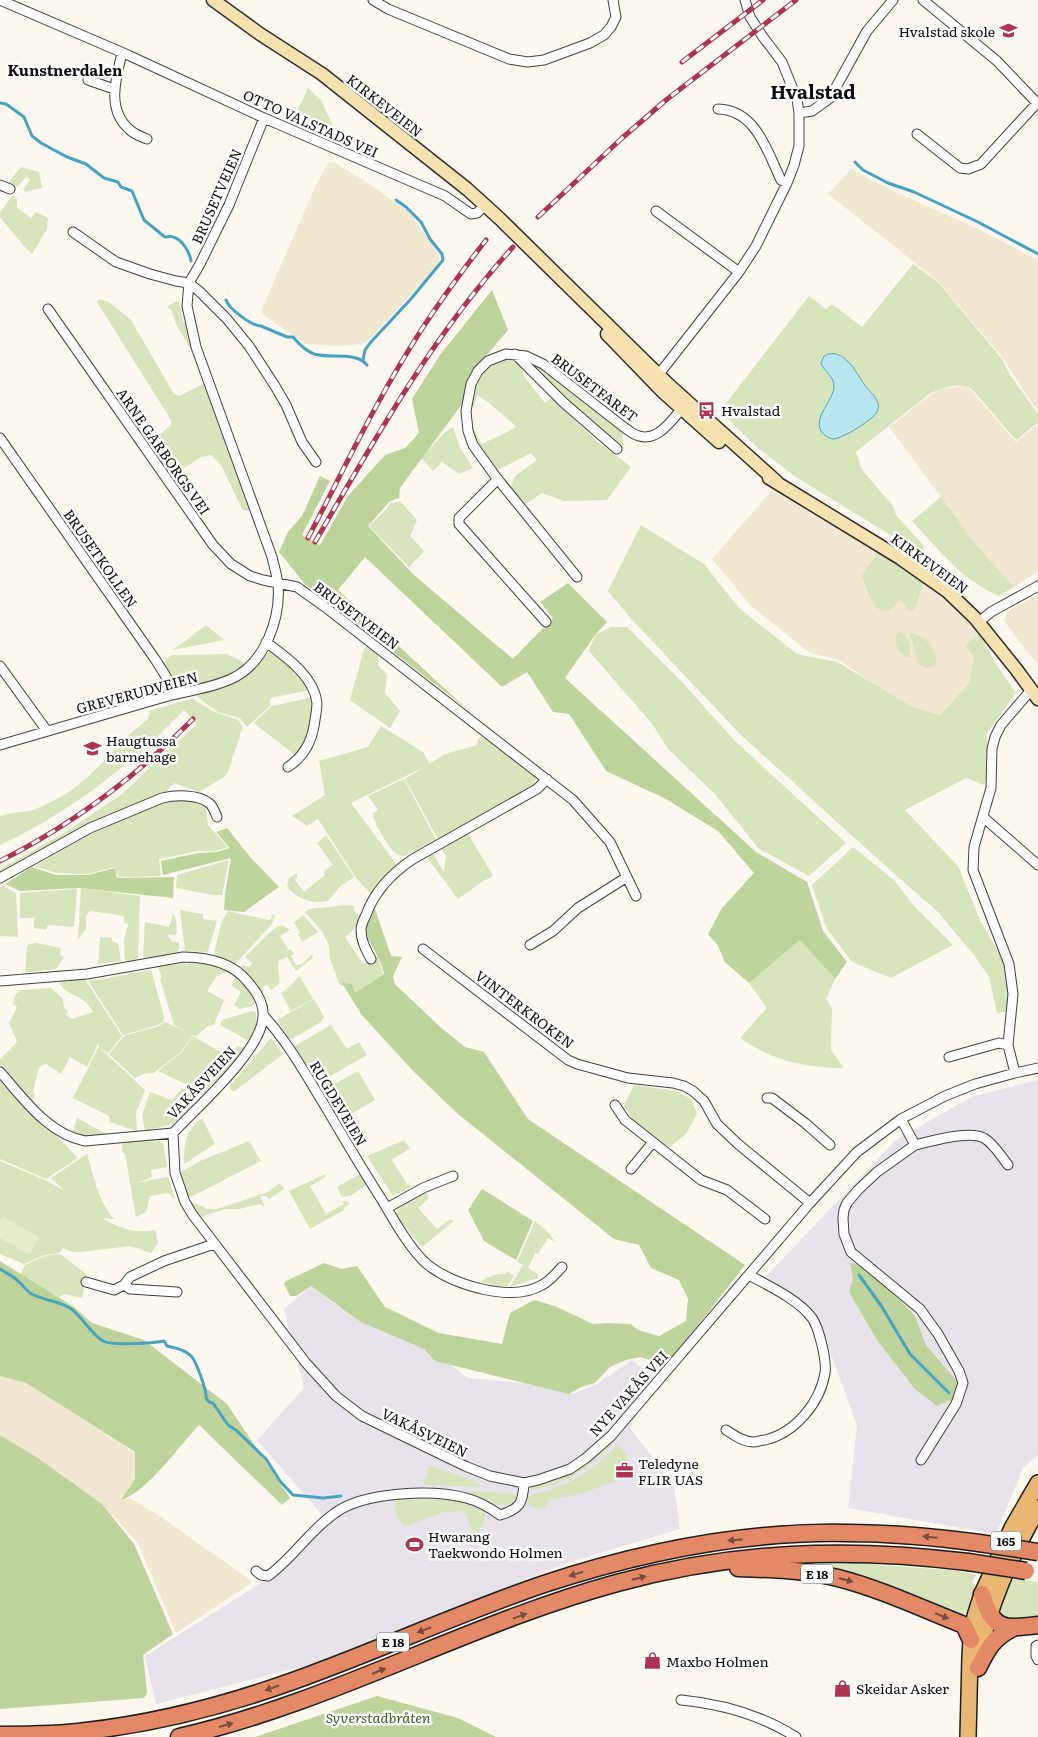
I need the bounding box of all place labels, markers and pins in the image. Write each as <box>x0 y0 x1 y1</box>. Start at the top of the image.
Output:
place label: Hvalstad skole <box>898 21 995 41</box>
school or university icon: Hvalstad skole <box>999 21 1019 41</box>
bus stop icon: Hvalstad <box>697 400 717 420</box>
place label: Hvalstad <box>721 400 781 420</box>
place label: Haugtussa barnehage <box>106 730 177 766</box>
school or university icon: Haugtussa barnehage <box>82 738 102 758</box>
place label: Teledyne FLIR UAS <box>638 1453 703 1489</box>
office icon: Teledyne FLIR UAS <box>614 1461 634 1481</box>
place label: Hwarang Taekwondo Holmen <box>428 1526 563 1562</box>
sports icon: Hwarang Taekwondo Holmen <box>404 1534 424 1554</box>
shop icon: Maxbo Holmen <box>642 1651 662 1671</box>
place label: Maxbo Holmen <box>666 1651 769 1671</box>
shop icon: Skeidar Asker <box>832 1678 852 1698</box>
place label: Skeidar Asker <box>856 1678 949 1698</box>

